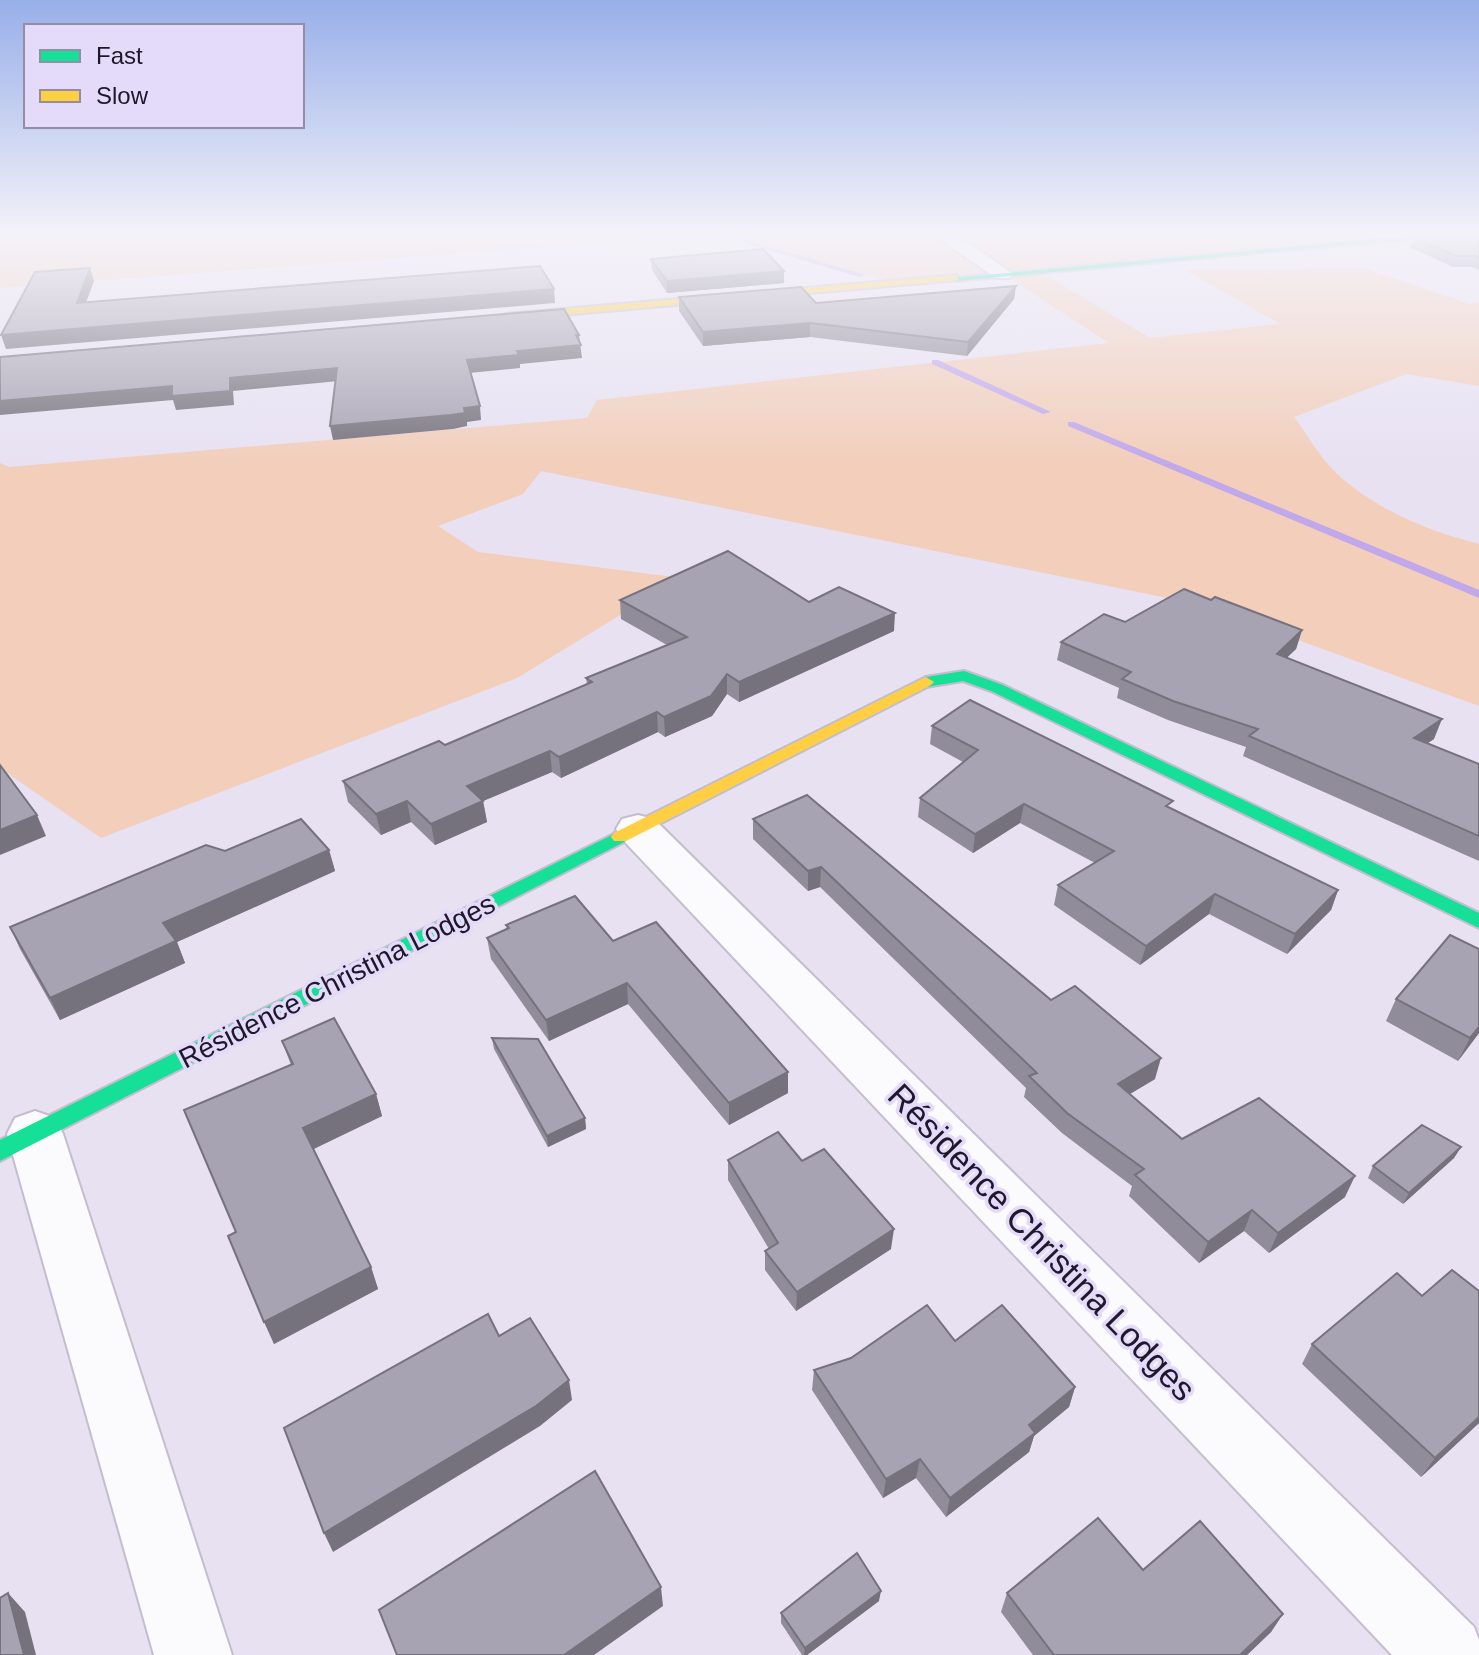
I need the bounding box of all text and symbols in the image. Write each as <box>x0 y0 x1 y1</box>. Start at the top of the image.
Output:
legend <box>24 24 304 128</box>
text: Fast <box>96 42 143 69</box>
text: Slow <box>96 82 149 109</box>
street label: Résidence Christina Lodges <box>174 888 500 1074</box>
street label: Résidence Christina Lodges <box>881 1076 1203 1408</box>

